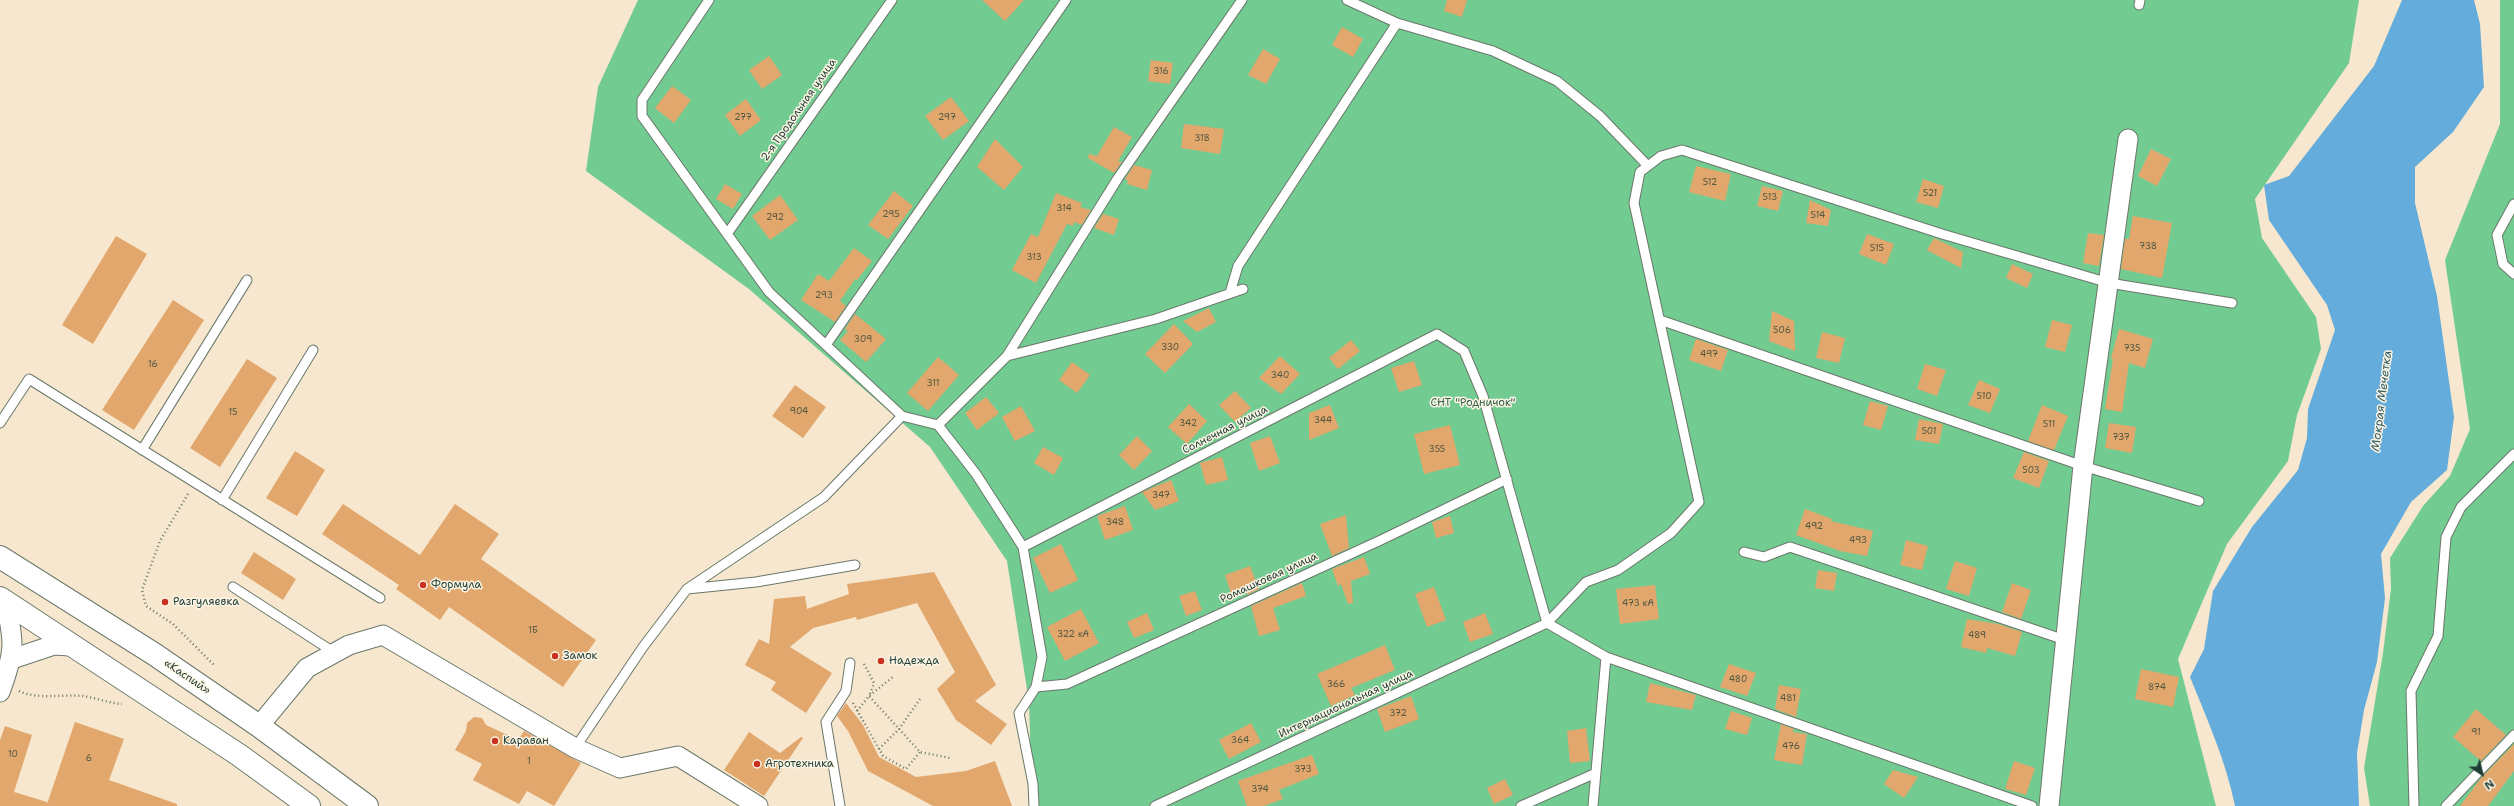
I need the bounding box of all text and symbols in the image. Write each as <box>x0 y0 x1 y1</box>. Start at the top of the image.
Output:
street label: 2-я Продольная улица <box>759 56 839 164</box>
house number: 316 <box>1153 67 1169 77</box>
house number: 277 <box>734 113 752 123</box>
house number: 297 <box>938 113 956 123</box>
house number: 318 <box>1194 134 1210 144</box>
house number: 512 <box>1703 178 1717 188</box>
house number: 521 <box>1923 189 1937 199</box>
house number: 513 <box>1763 193 1777 203</box>
house number: 314 <box>1056 204 1072 214</box>
house number: 295 <box>882 210 900 220</box>
house number: 514 <box>1811 211 1825 221</box>
house number: 292 <box>766 213 784 223</box>
house number: 738 <box>2139 242 2157 252</box>
house number: 515 <box>1870 244 1884 254</box>
house number: 313 <box>1026 253 1042 263</box>
house number: 293 <box>815 291 833 301</box>
house number: 506 <box>1773 326 1791 336</box>
house number: 309 <box>854 335 872 345</box>
house number: 330 <box>1161 343 1179 353</box>
house number: 735 <box>2123 344 2141 354</box>
house number: 497 <box>1700 350 1718 360</box>
water label: Мокрая Мечетка <box>2369 350 2395 452</box>
house number: 16 <box>148 360 158 370</box>
house number: 340 <box>1271 371 1289 381</box>
house number: 311 <box>926 379 940 389</box>
house number: 510 <box>1977 392 1991 402</box>
park label: СНТ "Родничок" <box>1430 396 1516 410</box>
street label: Солнечная улица <box>1180 403 1270 457</box>
house number: 904 <box>790 407 808 417</box>
house number: 15 <box>228 408 238 418</box>
house number: 344 <box>1314 416 1332 426</box>
house number: 342 <box>1179 419 1197 429</box>
house number: 511 <box>2043 420 2055 430</box>
house number: 501 <box>1921 427 1937 437</box>
house number: 737 <box>2112 433 2130 443</box>
house number: 355 <box>1429 445 1445 455</box>
house number: 503 <box>2022 466 2040 476</box>
house number: 347 <box>1152 491 1170 501</box>
house number: 348 <box>1106 518 1124 528</box>
house number: 492 <box>1805 522 1823 532</box>
house number: 493 <box>1849 536 1867 546</box>
street label: Ромашковая улица <box>1218 550 1320 606</box>
place label: Формула <box>431 578 481 592</box>
marker: Формула <box>418 580 428 590</box>
place label: Разгуляевка <box>173 595 239 609</box>
marker: Разгуляевка <box>160 597 170 607</box>
house number: 473 кА <box>1622 599 1654 609</box>
house number: 1Б <box>528 626 538 636</box>
house number: 322 кА <box>1057 630 1089 640</box>
house number: 489 <box>1968 631 1986 641</box>
place label: Замок <box>563 649 597 663</box>
marker: Замок <box>550 651 560 661</box>
place label: Надежда <box>889 654 939 668</box>
marker: Надежда <box>876 656 886 666</box>
street label: «Каспий» <box>161 657 213 697</box>
street label: Интернациональная улица <box>1277 667 1415 741</box>
house number: 480 <box>1729 675 1747 685</box>
house number: 366 <box>1327 680 1345 690</box>
house number: 874 <box>2148 683 2166 693</box>
house number: 481 <box>1780 694 1796 704</box>
house number: 372 <box>1389 709 1407 719</box>
house number: 91 <box>2471 728 2481 738</box>
place label: Караван <box>503 734 549 748</box>
marker: Караван <box>490 736 500 746</box>
house number: 364 <box>1231 736 1249 746</box>
house number: 476 <box>1782 742 1800 752</box>
house number: 10 <box>8 750 18 760</box>
house number: 6 <box>86 754 92 764</box>
north arrow <box>2462 754 2502 794</box>
house number: 1 <box>527 757 531 767</box>
place label: Агротехника <box>765 757 834 771</box>
marker: Агротехника <box>752 759 762 769</box>
house number: 373 <box>1294 765 1312 775</box>
text: N <box>2481 776 2497 793</box>
house number: 374 <box>1251 785 1269 795</box>

